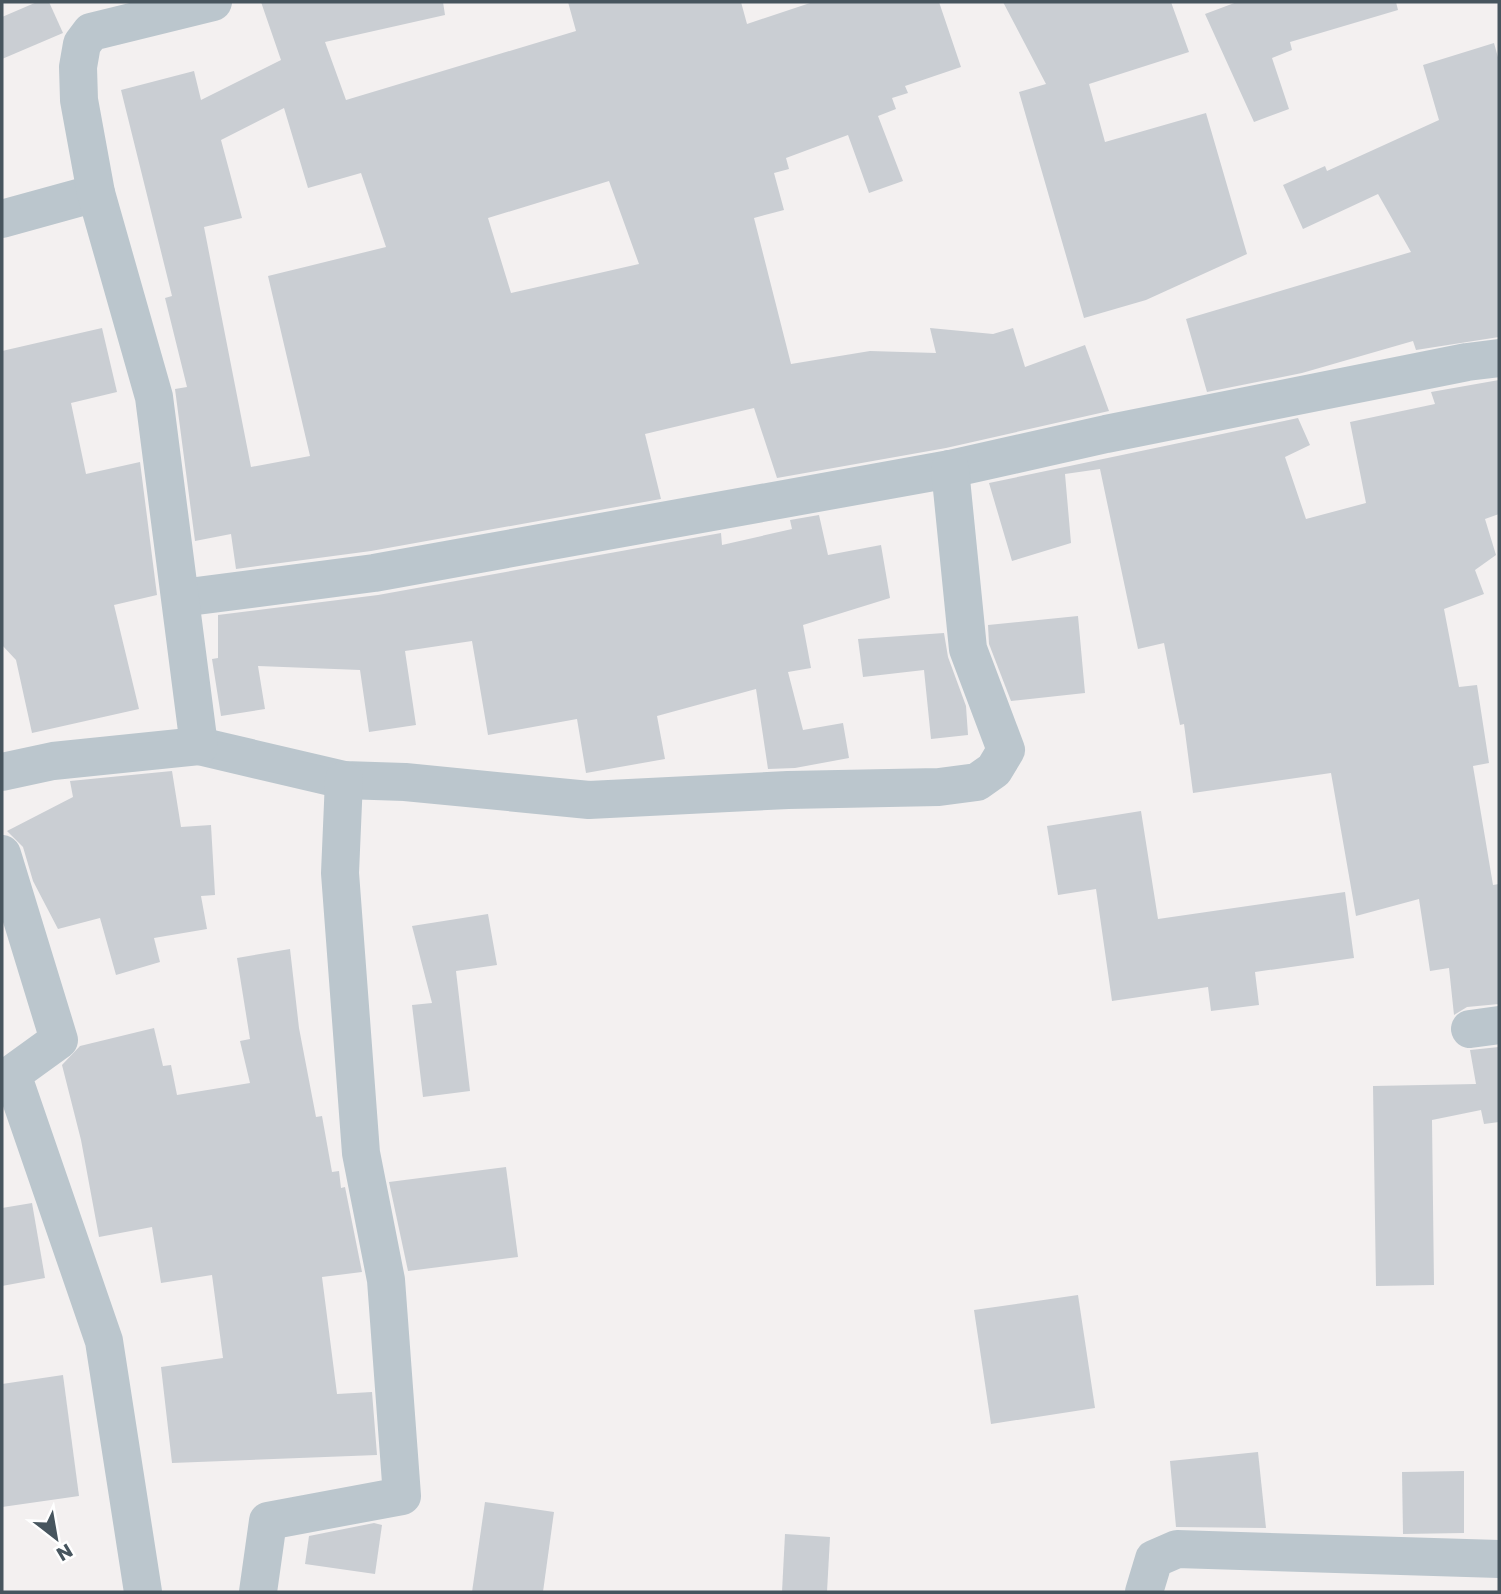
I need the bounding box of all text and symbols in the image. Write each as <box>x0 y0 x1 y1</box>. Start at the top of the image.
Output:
north arrow <box>21 1503 91 1573</box>
text: N <box>51 1537 78 1567</box>

